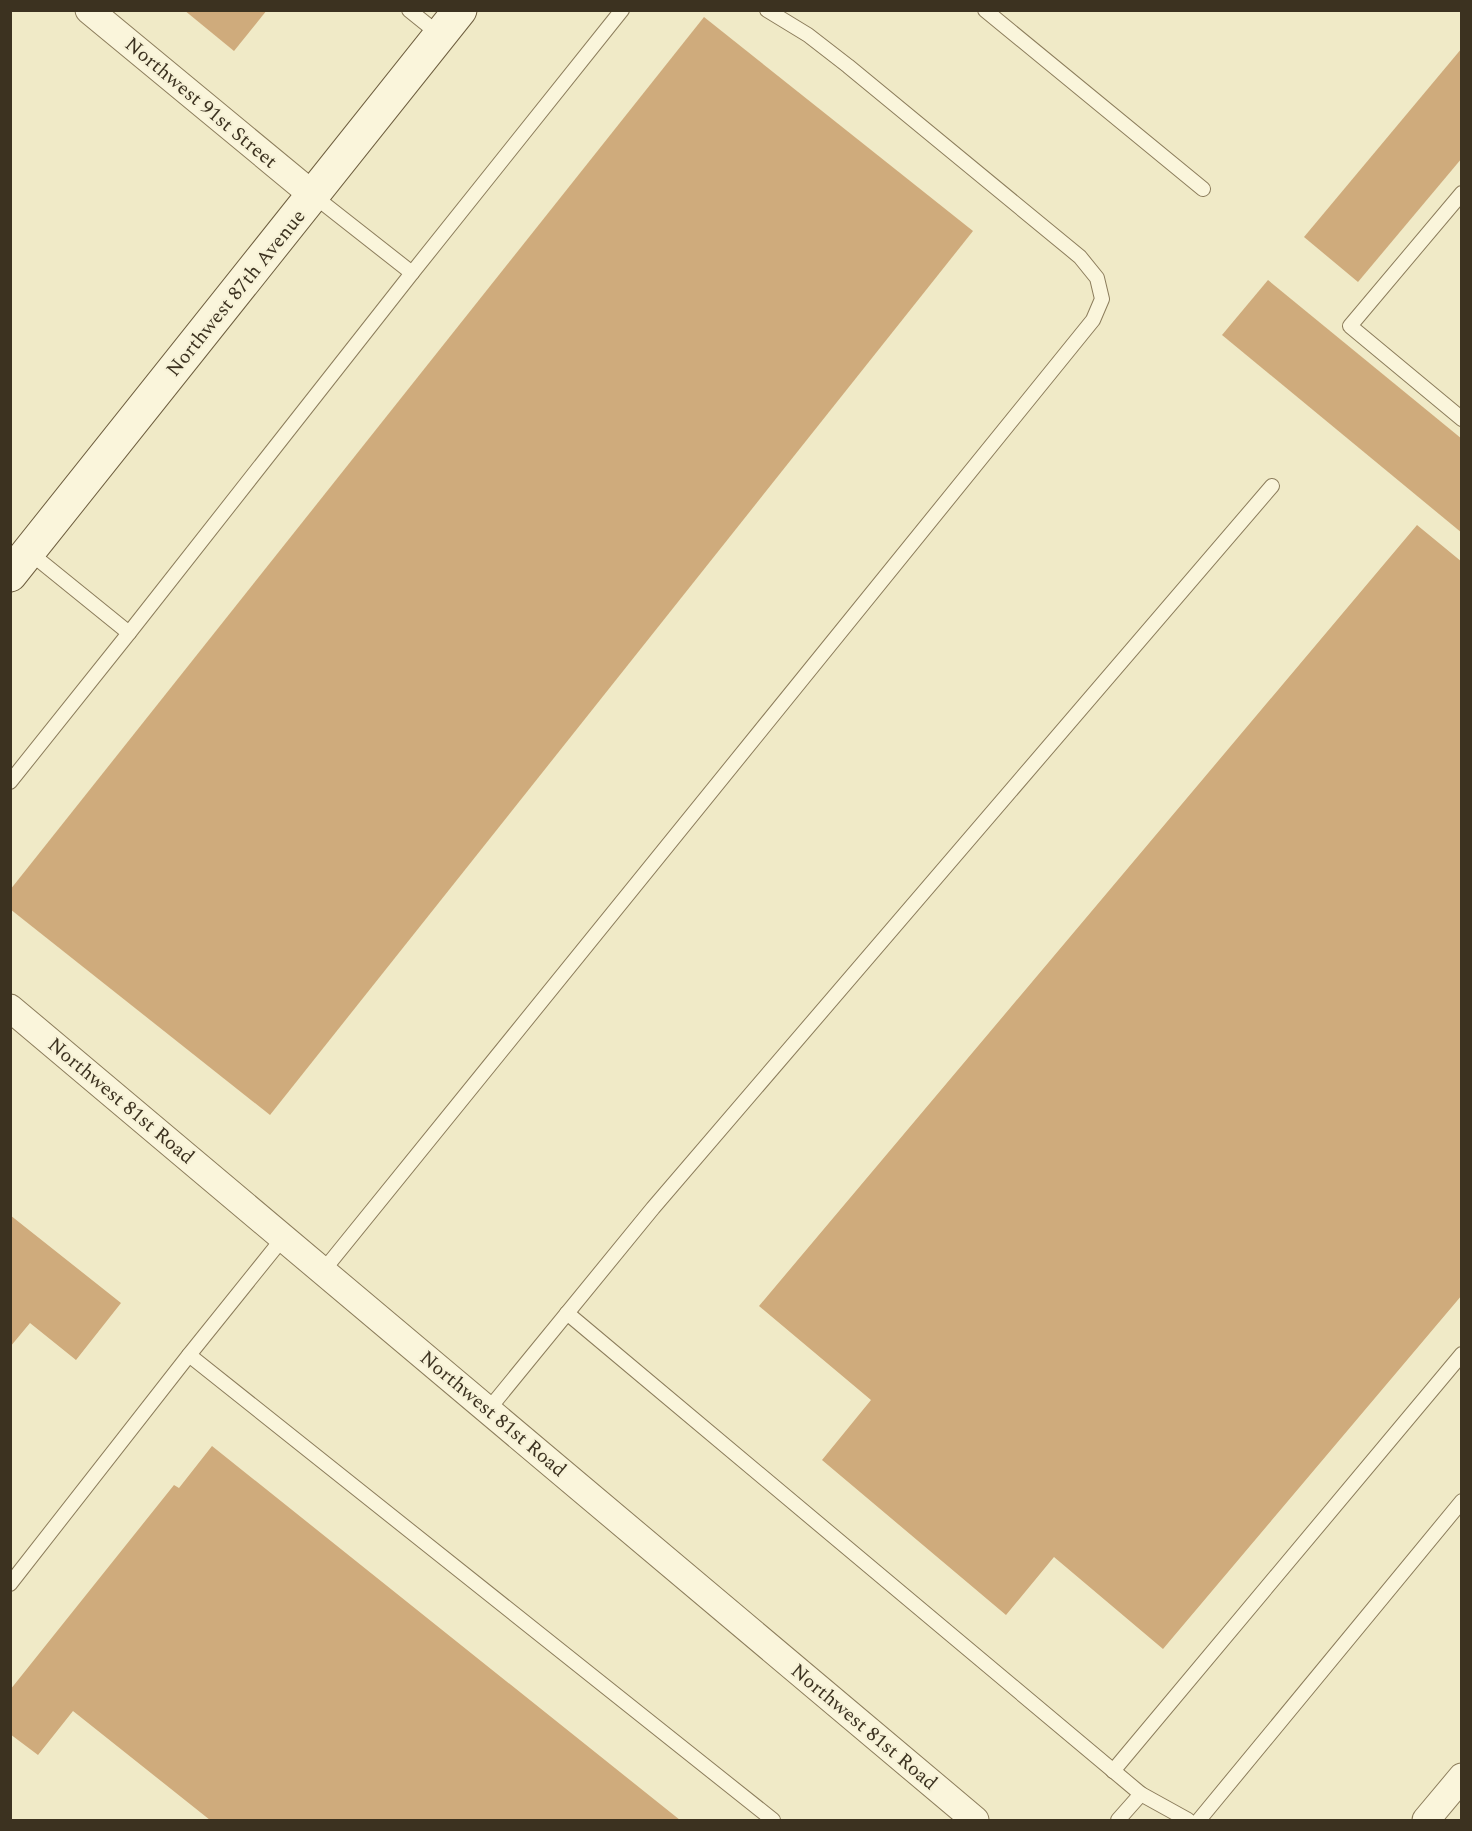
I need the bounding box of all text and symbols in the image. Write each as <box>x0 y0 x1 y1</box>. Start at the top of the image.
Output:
street label: Northwest 91st Street <box>118 30 284 176</box>
street label: Northwest 87th Avenue <box>159 203 313 383</box>
street label: Northwest 81st Road <box>41 1030 201 1172</box>
street label: Northwest 81st Road <box>413 1343 573 1485</box>
street label: Northwest 81st Road <box>784 1656 944 1798</box>

